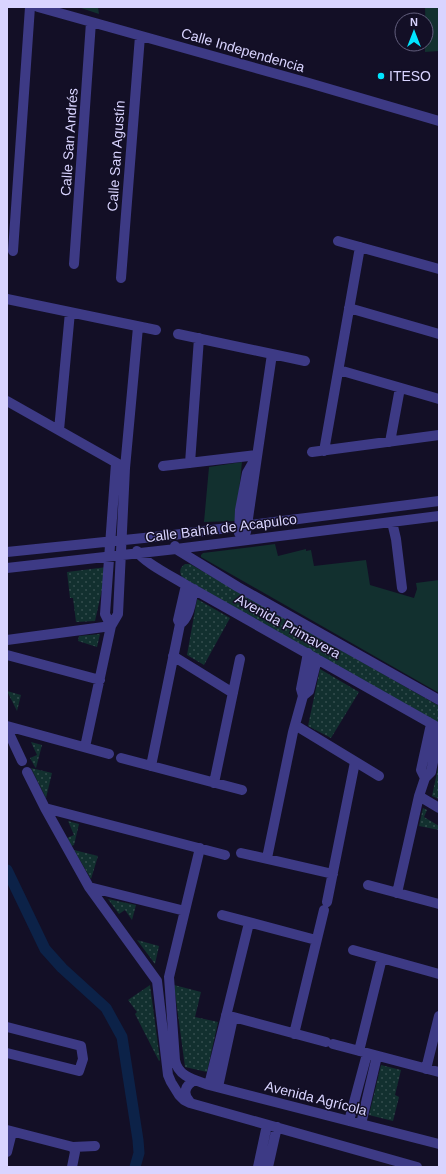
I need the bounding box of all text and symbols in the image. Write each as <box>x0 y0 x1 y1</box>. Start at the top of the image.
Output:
north arrow <box>394 12 434 52</box>
text: N <box>410 16 418 28</box>
street label: Calle Independencia <box>179 25 307 75</box>
place label: ITESO <box>389 68 431 84</box>
marker: ITESO <box>376 71 386 81</box>
street label: Calle San Andrés <box>57 87 81 197</box>
street label: Calle San Agustín <box>104 100 128 212</box>
street label: Calle Bahía de Acapulco <box>144 511 298 545</box>
street label: Avenida Primavera <box>233 590 344 662</box>
street label: Avenida Agrícola <box>263 1078 369 1118</box>

